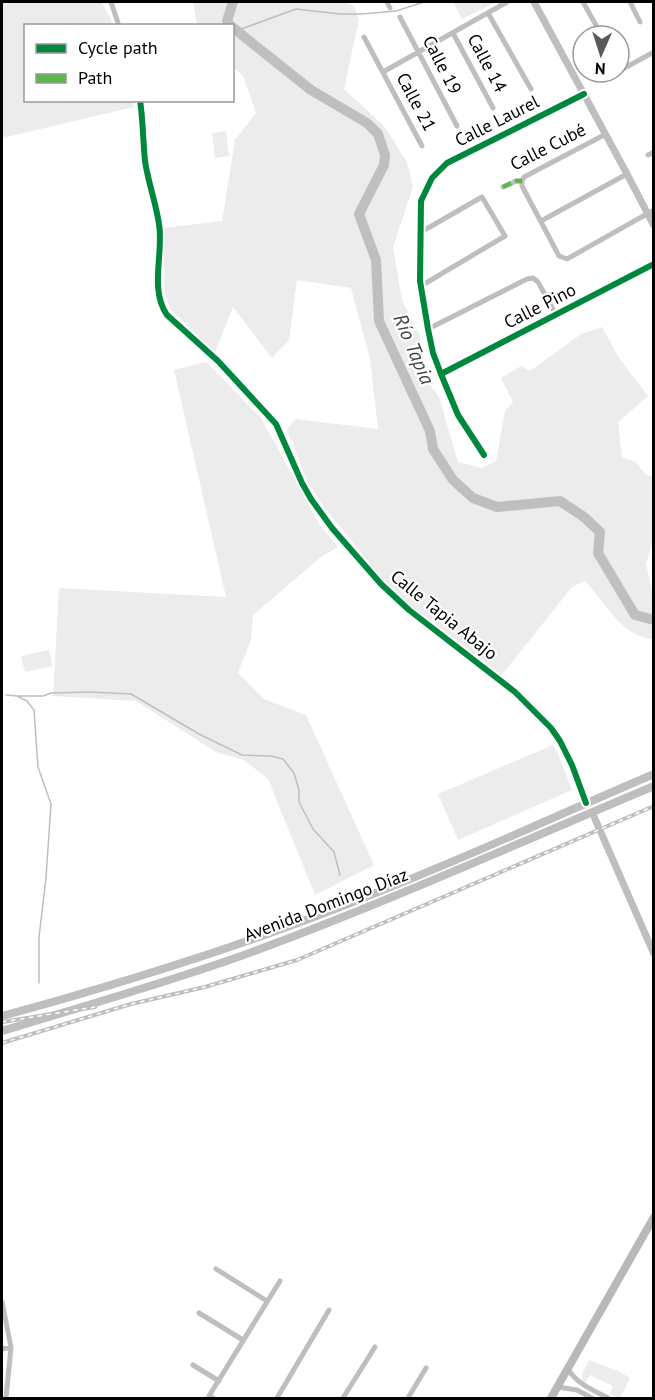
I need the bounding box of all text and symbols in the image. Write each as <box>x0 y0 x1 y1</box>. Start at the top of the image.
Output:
legend <box>24 24 234 102</box>
north arrow <box>571 24 631 84</box>
street label: Calle 14 <box>463 30 512 96</box>
street label: Calle 19 <box>418 31 467 98</box>
text: Cycle path <box>78 36 158 59</box>
text: N <box>594 59 606 79</box>
text: Path <box>78 66 112 89</box>
street label: Calle 21 <box>392 69 441 135</box>
street label: Calle Laurel <box>451 89 543 152</box>
street label: Calle Cubé <box>506 118 589 175</box>
street label: Calle Pino <box>500 278 580 333</box>
water label: Río Tapia <box>388 310 441 388</box>
street label: Calle Tapia Abajo <box>386 564 503 665</box>
street label: Avenida Domingo Díaz <box>240 863 411 946</box>

